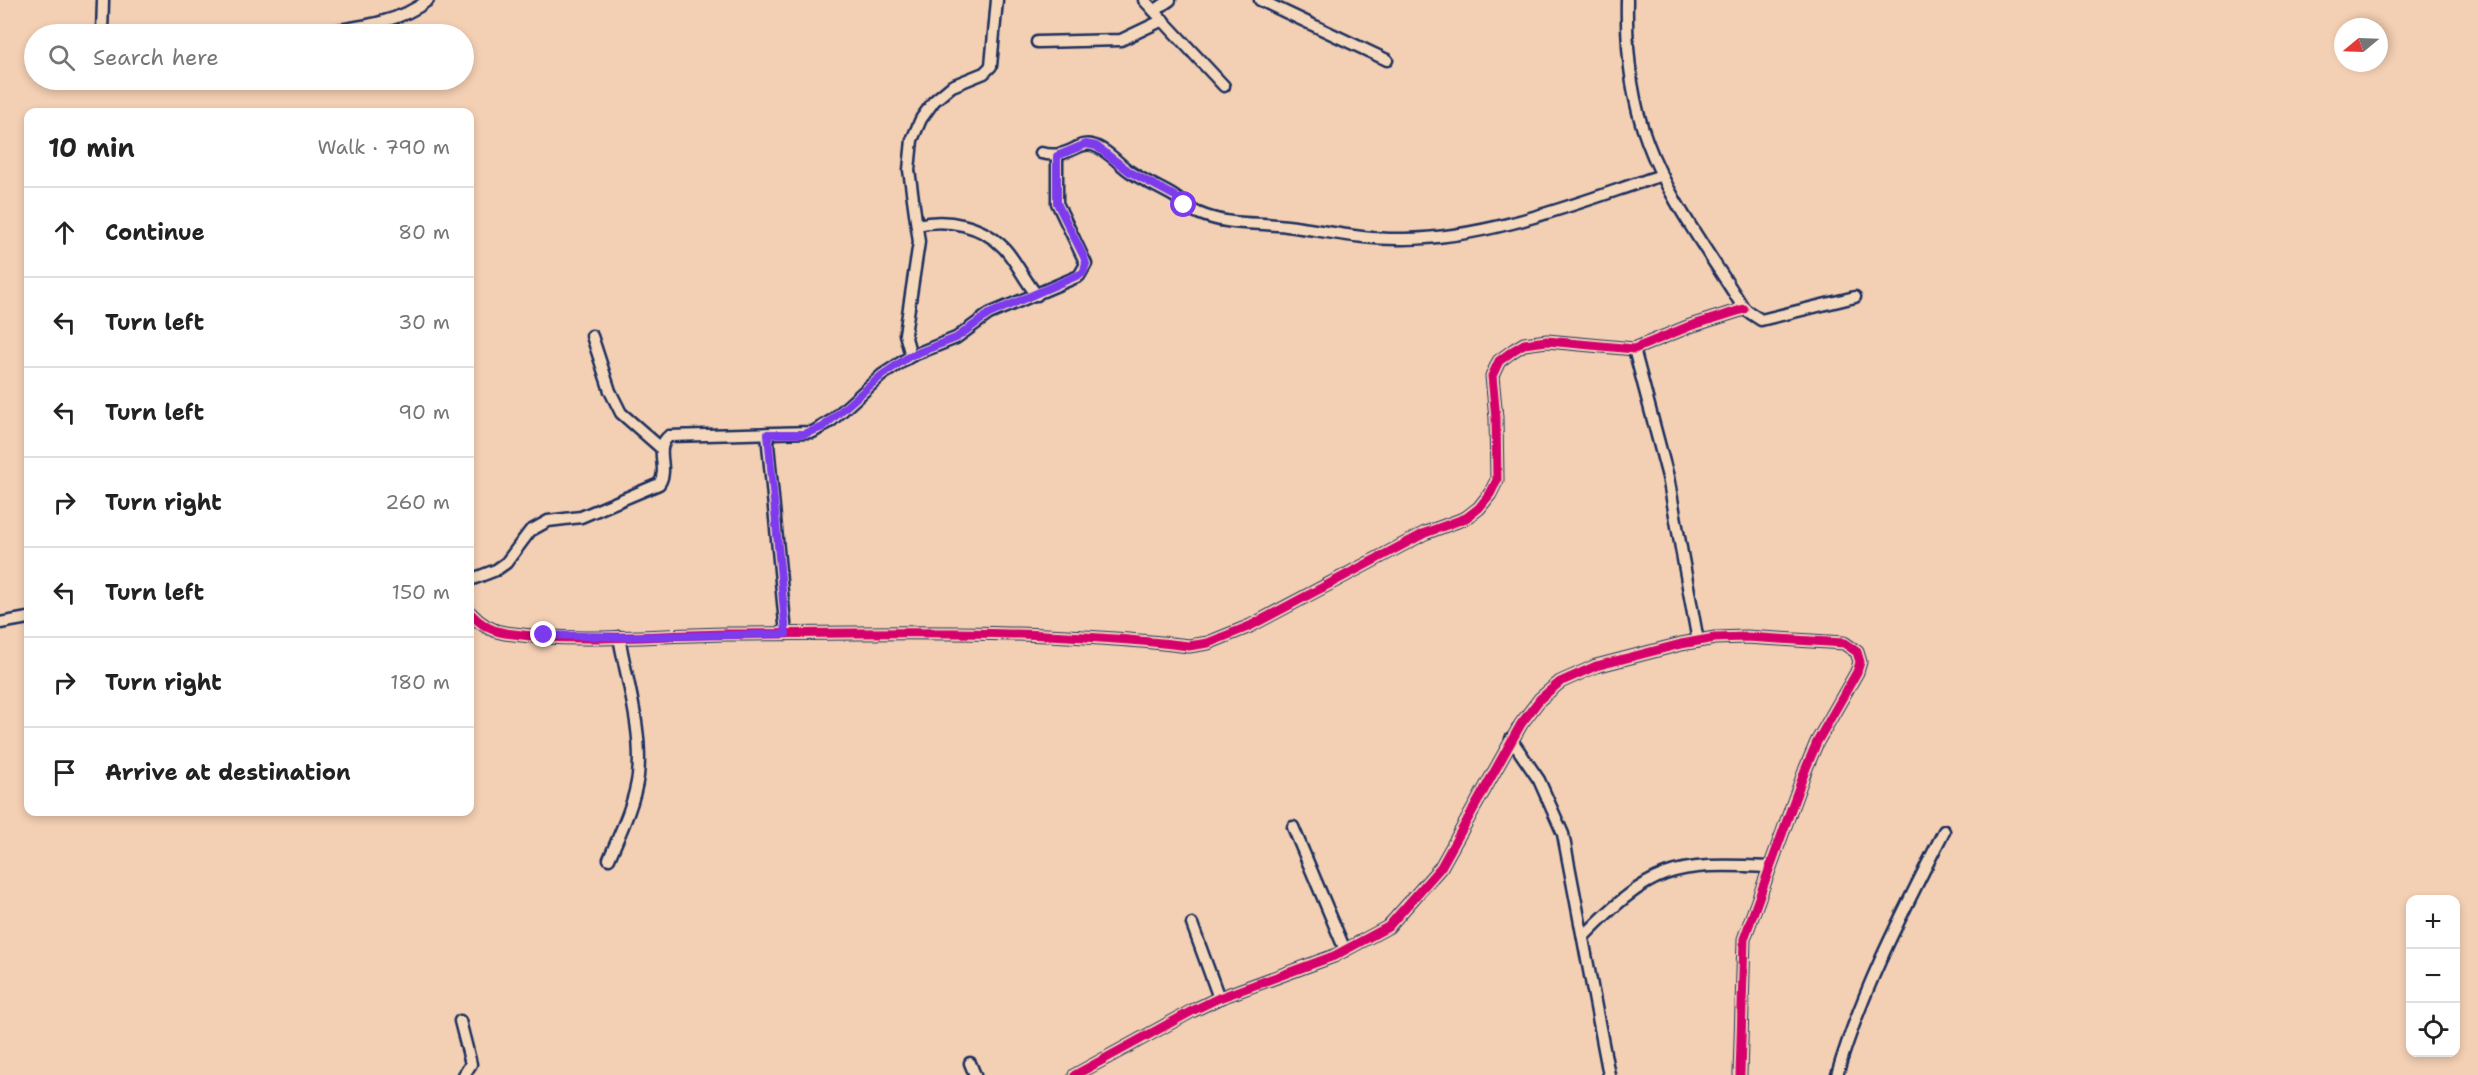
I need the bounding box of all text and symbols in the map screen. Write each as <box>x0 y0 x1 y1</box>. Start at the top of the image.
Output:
north arrow <box>2334 18 2388 72</box>
search box <box>24 24 474 90</box>
icon: search <box>45 41 78 74</box>
text: Search here <box>93 43 219 72</box>
text: 10 min <box>48 130 135 165</box>
text: Walk · 790 m <box>317 134 450 160</box>
route start <box>1170 191 1196 217</box>
icon: ahead <box>48 216 81 249</box>
text: Continue <box>105 218 205 247</box>
text: 80 m <box>398 219 450 245</box>
icon: left <box>48 306 81 339</box>
text: Turn left <box>105 308 204 337</box>
text: 30 m <box>398 309 450 335</box>
icon: left <box>48 396 81 429</box>
text: Turn left <box>105 398 204 427</box>
text: 90 m <box>398 399 450 425</box>
icon: right <box>48 486 81 519</box>
text: Turn right <box>105 488 222 517</box>
text: 260 m <box>385 489 450 515</box>
icon: left <box>48 576 81 609</box>
text: Turn left <box>105 578 204 607</box>
text: 150 m <box>392 579 450 605</box>
route end <box>530 621 556 647</box>
icon: right <box>48 666 81 699</box>
text: Turn right <box>105 668 222 697</box>
text: 180 m <box>390 669 450 695</box>
icon: arrive <box>48 756 81 789</box>
text: Arrive at destination <box>105 758 351 787</box>
map controls <box>2406 895 2460 1057</box>
button: + <box>2406 895 2460 949</box>
button: − <box>2406 949 2460 1003</box>
button: locate <box>2406 1003 2460 1057</box>

